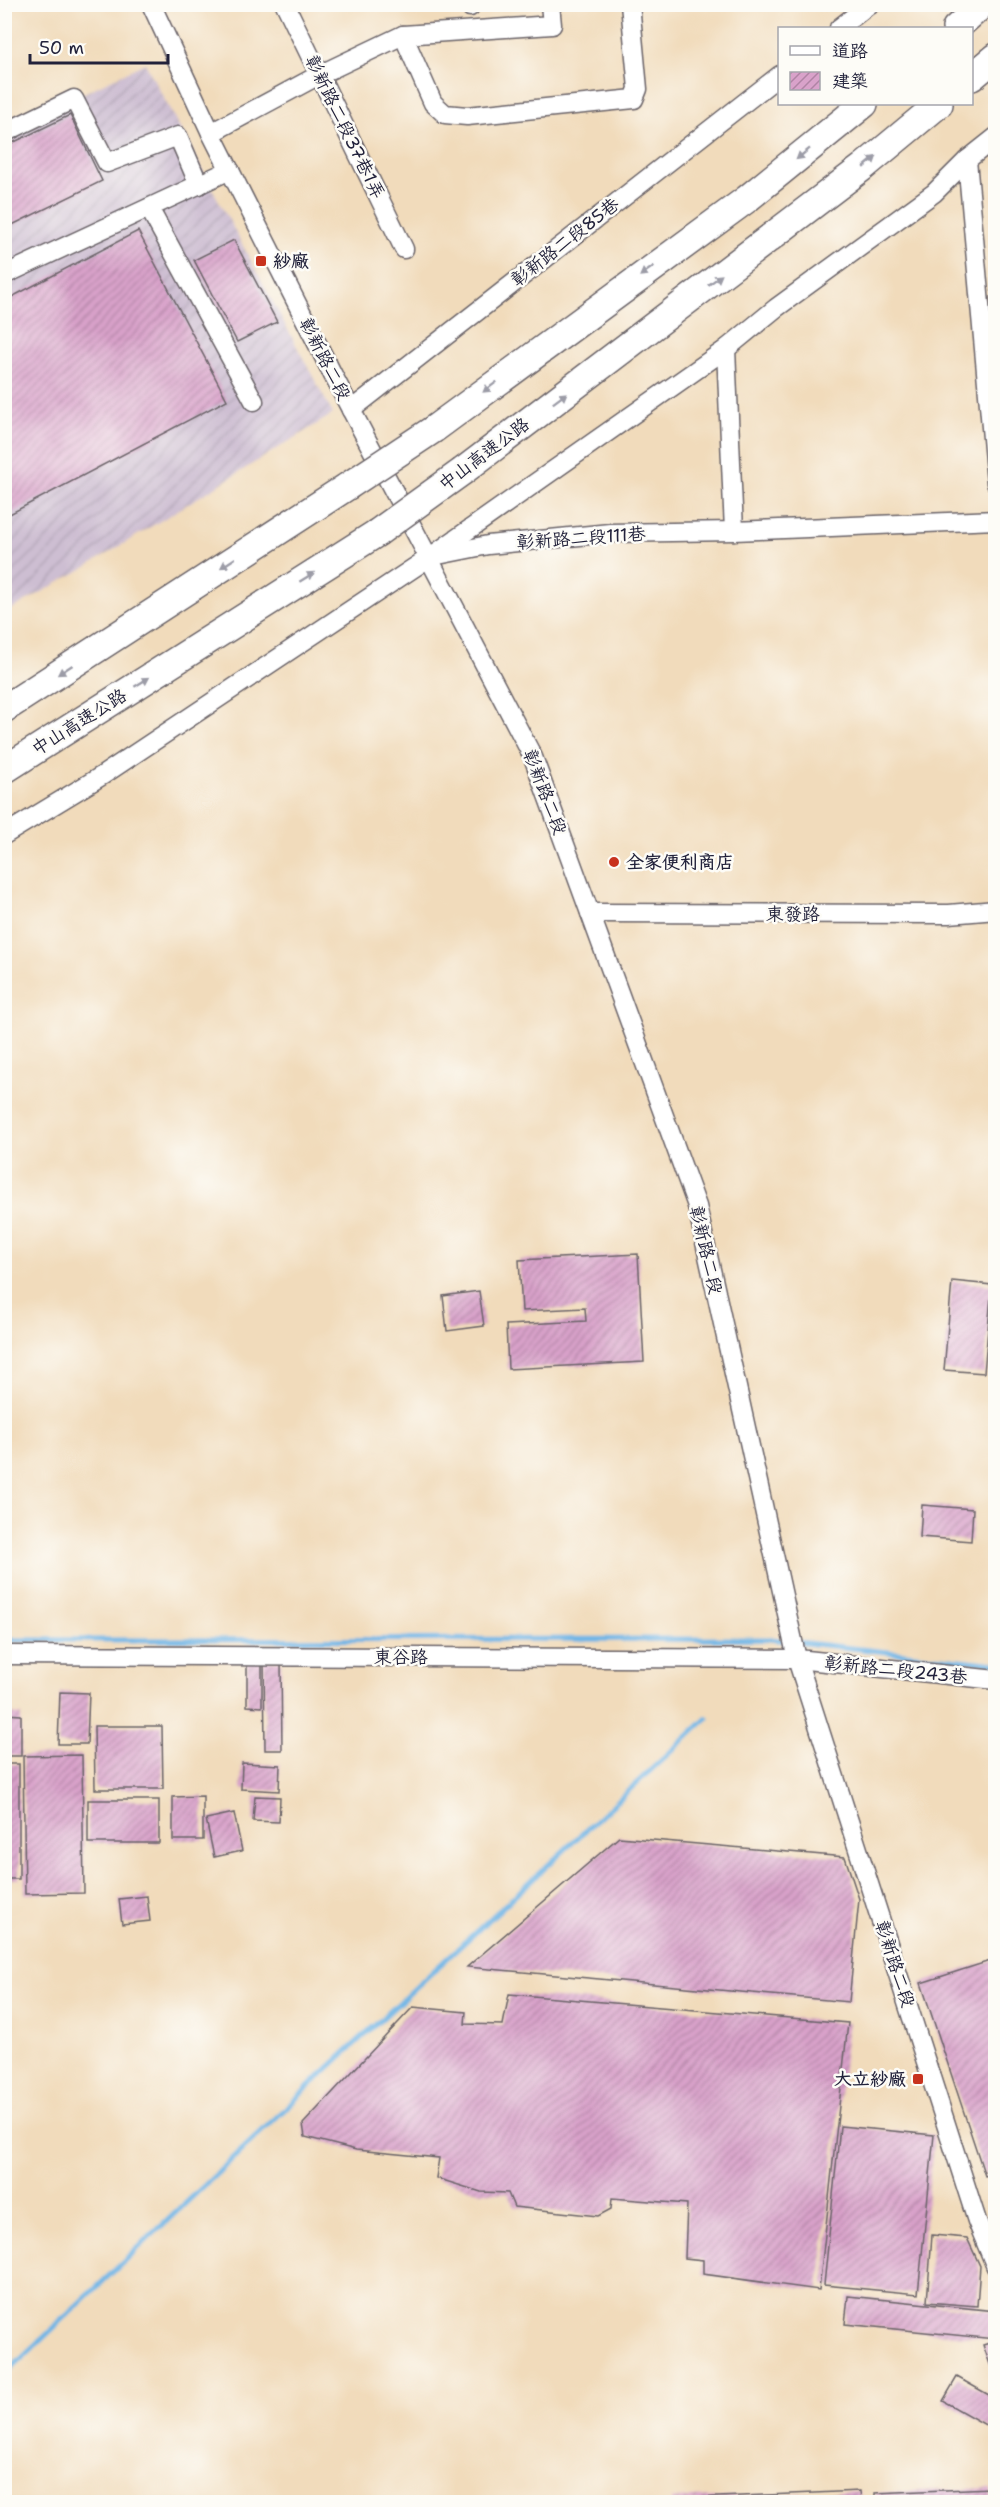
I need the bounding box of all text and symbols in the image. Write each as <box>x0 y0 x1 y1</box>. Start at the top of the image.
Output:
scale bar <box>30 27 168 65</box>
legend <box>778 27 973 105</box>
text: 50 m <box>39 36 84 60</box>
text: 道路 <box>832 39 868 63</box>
street label: 彰新路二段37巷1弄 <box>300 51 390 203</box>
text: 建築 <box>832 69 868 93</box>
one-way arrow <box>795 147 811 160</box>
one-way arrow <box>862 155 878 168</box>
street label: 彰新路二段85巷 <box>506 192 624 292</box>
place label: 紗廠 <box>273 249 309 273</box>
marker: 紗廠 <box>254 254 268 268</box>
one-way arrow <box>640 265 655 277</box>
one-way arrow <box>706 274 722 286</box>
street label: 彰新路二段 <box>294 313 356 405</box>
one-way arrow <box>483 381 499 393</box>
one-way arrow <box>551 392 567 404</box>
street label: 中山高速公路 <box>434 412 534 496</box>
street label: 彰新路二段111巷 <box>516 522 646 554</box>
one-way arrow <box>220 558 236 569</box>
one-way arrow <box>299 572 315 583</box>
one-way arrow <box>56 664 73 675</box>
one-way arrow <box>134 676 150 688</box>
street label: 中山高速公路 <box>27 683 131 761</box>
street label: 彰新路二段 <box>518 746 572 838</box>
place label: 全家便利商店 <box>626 850 734 874</box>
marker: 全家便利商店 <box>607 855 621 869</box>
street label: 東發路 <box>766 902 820 926</box>
street label: 彰新路二段 <box>684 1203 728 1297</box>
street label: 東谷路 <box>374 1645 428 1669</box>
street label: 彰新路二段243巷 <box>823 1651 969 1689</box>
street label: 彰新路二段 <box>870 1917 920 2011</box>
place label: 大立紗廠 <box>834 2067 906 2091</box>
marker: 大立紗廠 <box>911 2072 925 2086</box>

